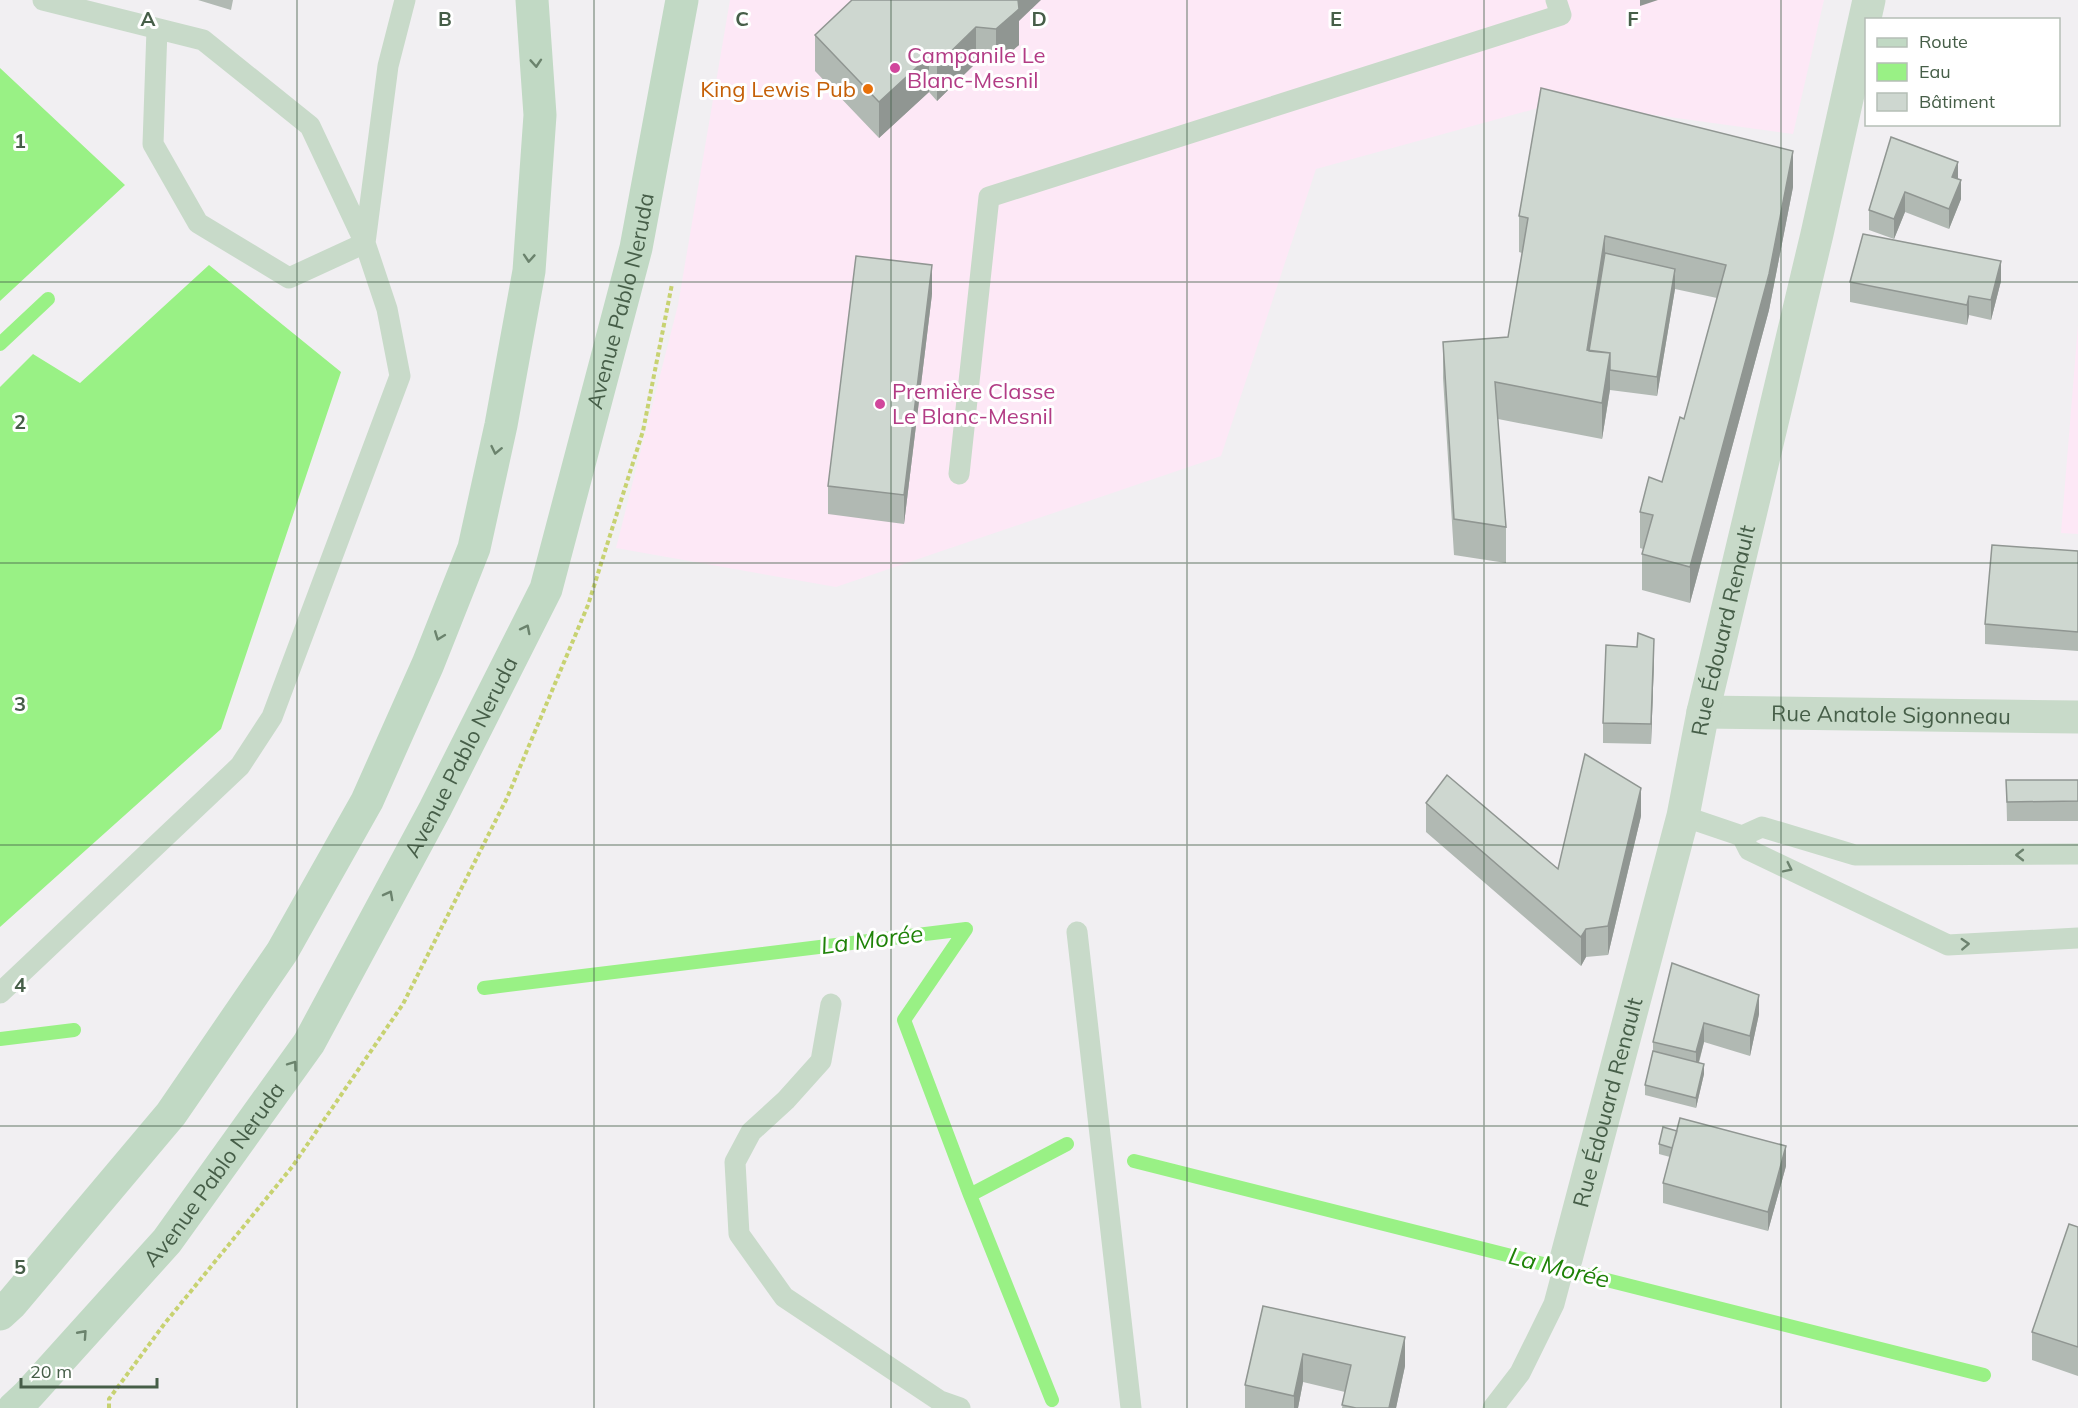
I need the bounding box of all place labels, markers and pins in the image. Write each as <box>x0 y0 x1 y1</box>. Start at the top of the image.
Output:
place label: Campanile Le Blanc-Mesnil <box>907 41 1046 94</box>
marker: Campanile Le Blanc-Mesnil <box>888 61 902 75</box>
place label: King Lewis Pub <box>700 75 856 103</box>
marker: King Lewis Pub <box>861 82 875 96</box>
place label: Première Classe Le Blanc-Mesnil <box>892 377 1055 430</box>
marker: Première Classe Le Blanc-Mesnil <box>873 397 887 411</box>

